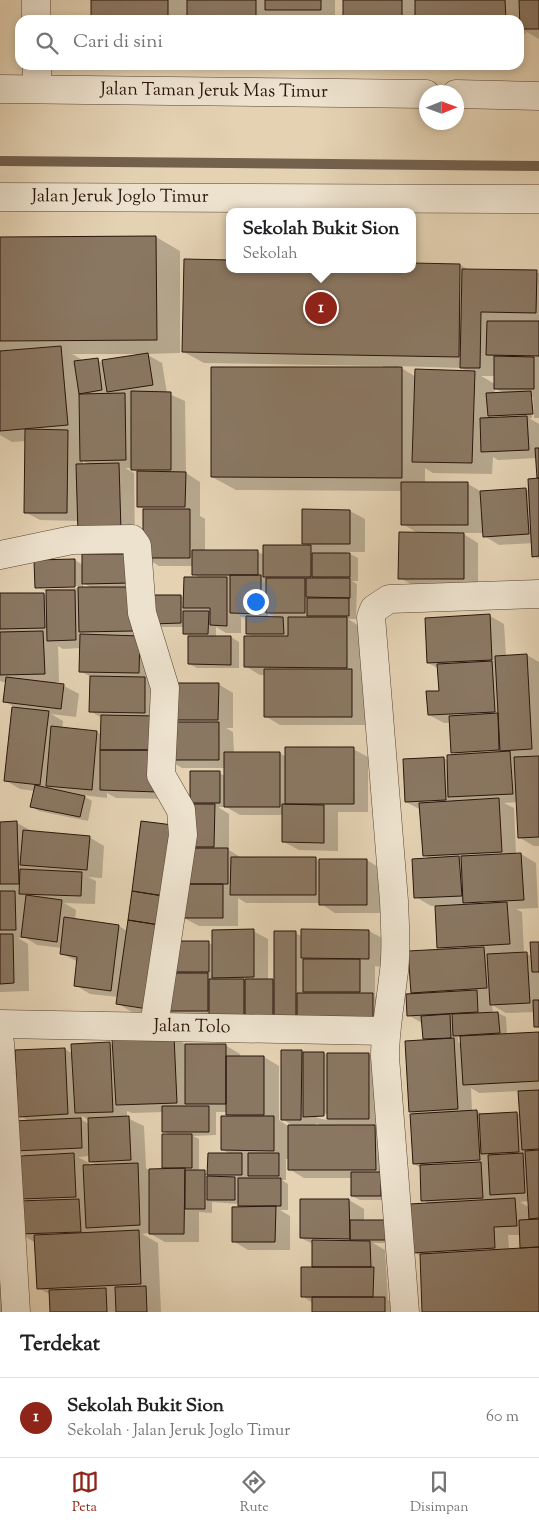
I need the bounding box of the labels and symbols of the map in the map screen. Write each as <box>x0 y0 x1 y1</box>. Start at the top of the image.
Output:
street label: Jalan Taman Jeruk Mas Timur <box>99 77 328 106</box>
north arrow <box>419 85 464 130</box>
street label: Jalan Jeruk Joglo Timur <box>30 184 209 211</box>
pin: 1 <box>305 289 337 327</box>
your location <box>243 589 269 615</box>
street label: Jalan Tolo <box>152 1014 231 1041</box>

